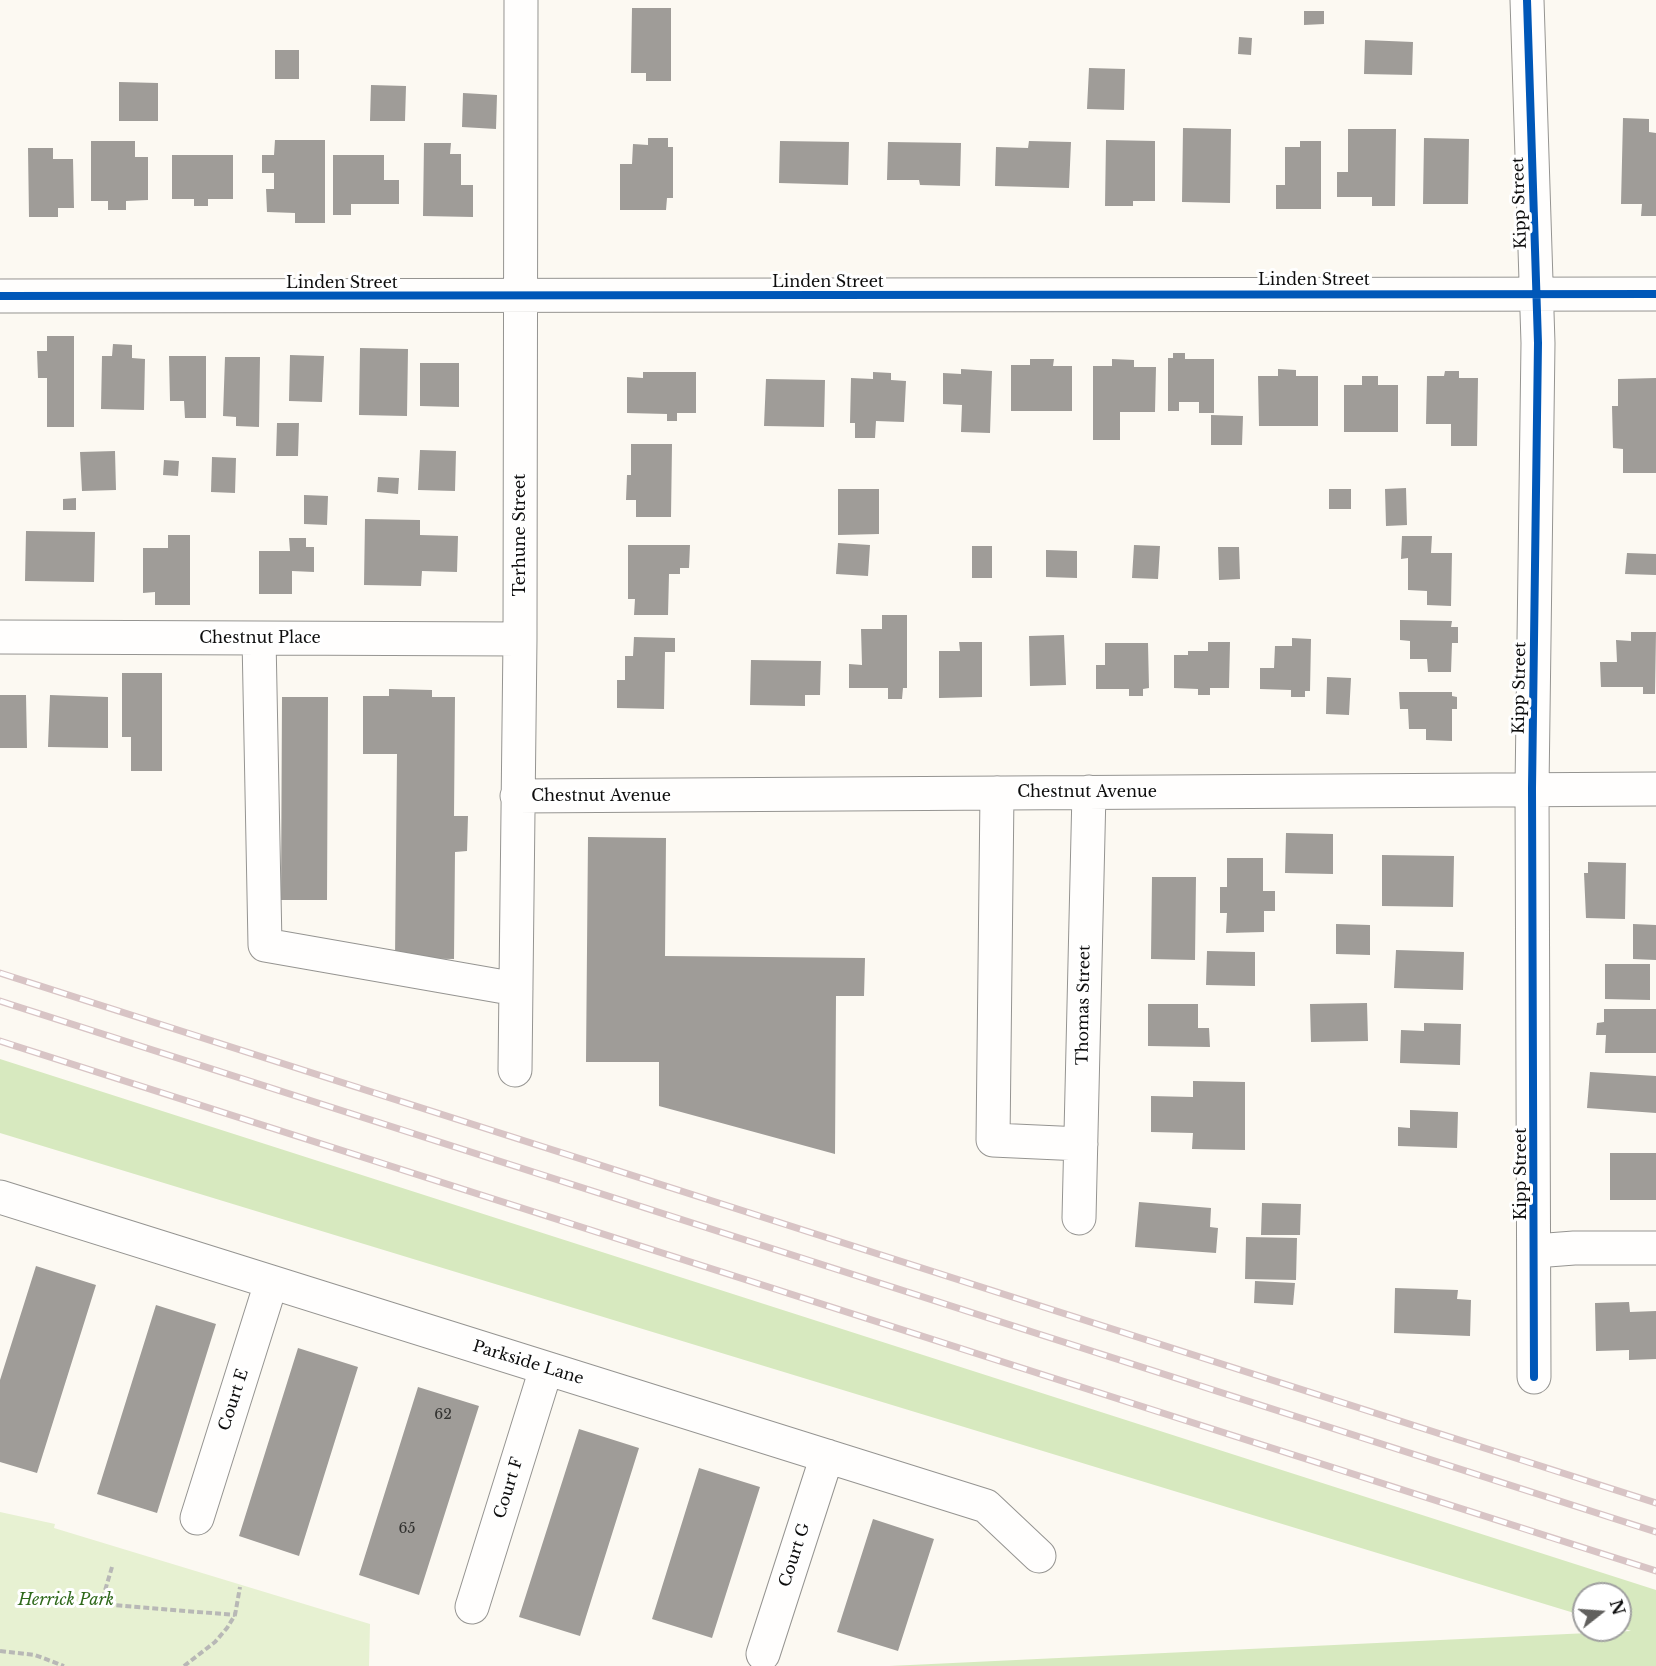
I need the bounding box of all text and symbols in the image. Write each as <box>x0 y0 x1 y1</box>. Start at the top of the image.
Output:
street label: Kipp Street <box>1509 157 1531 249</box>
street label: Linden Street <box>1258 270 1370 290</box>
street label: Linden Street <box>772 272 884 292</box>
street label: Linden Street <box>286 273 398 293</box>
street label: Terhune Street <box>510 474 530 596</box>
street label: Chestnut Place <box>199 628 321 648</box>
street label: Kipp Street <box>1510 642 1530 734</box>
street label: Chestnut Avenue <box>1017 782 1157 802</box>
street label: Chestnut Avenue <box>531 786 671 806</box>
street label: Thomas Street <box>1073 945 1095 1065</box>
street label: Kipp Street <box>1511 1128 1531 1220</box>
street label: Parkside Lane <box>470 1337 586 1389</box>
street label: Court E <box>215 1367 253 1433</box>
house number: 62 <box>434 1407 452 1423</box>
street label: Court F <box>491 1455 527 1521</box>
house number: 65 <box>399 1521 415 1537</box>
street label: Court G <box>776 1521 814 1589</box>
north arrow <box>1572 1582 1632 1642</box>
park label: Herrick Park <box>18 1590 114 1610</box>
text: N <box>1606 1597 1629 1617</box>

